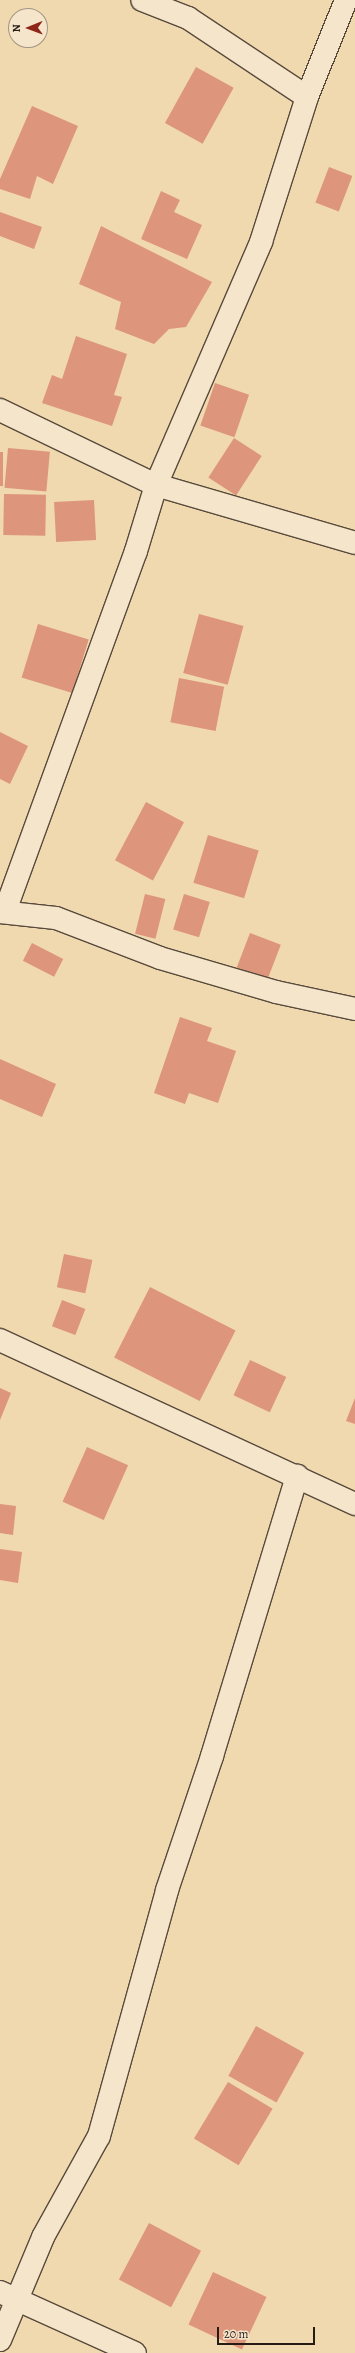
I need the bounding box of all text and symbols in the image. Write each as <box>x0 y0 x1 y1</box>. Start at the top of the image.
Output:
north arrow <box>8 8 48 48</box>
text: N <box>9 24 24 32</box>
scale bar <box>219 2319 317 2345</box>
text: 20 m <box>224 2326 248 2342</box>

